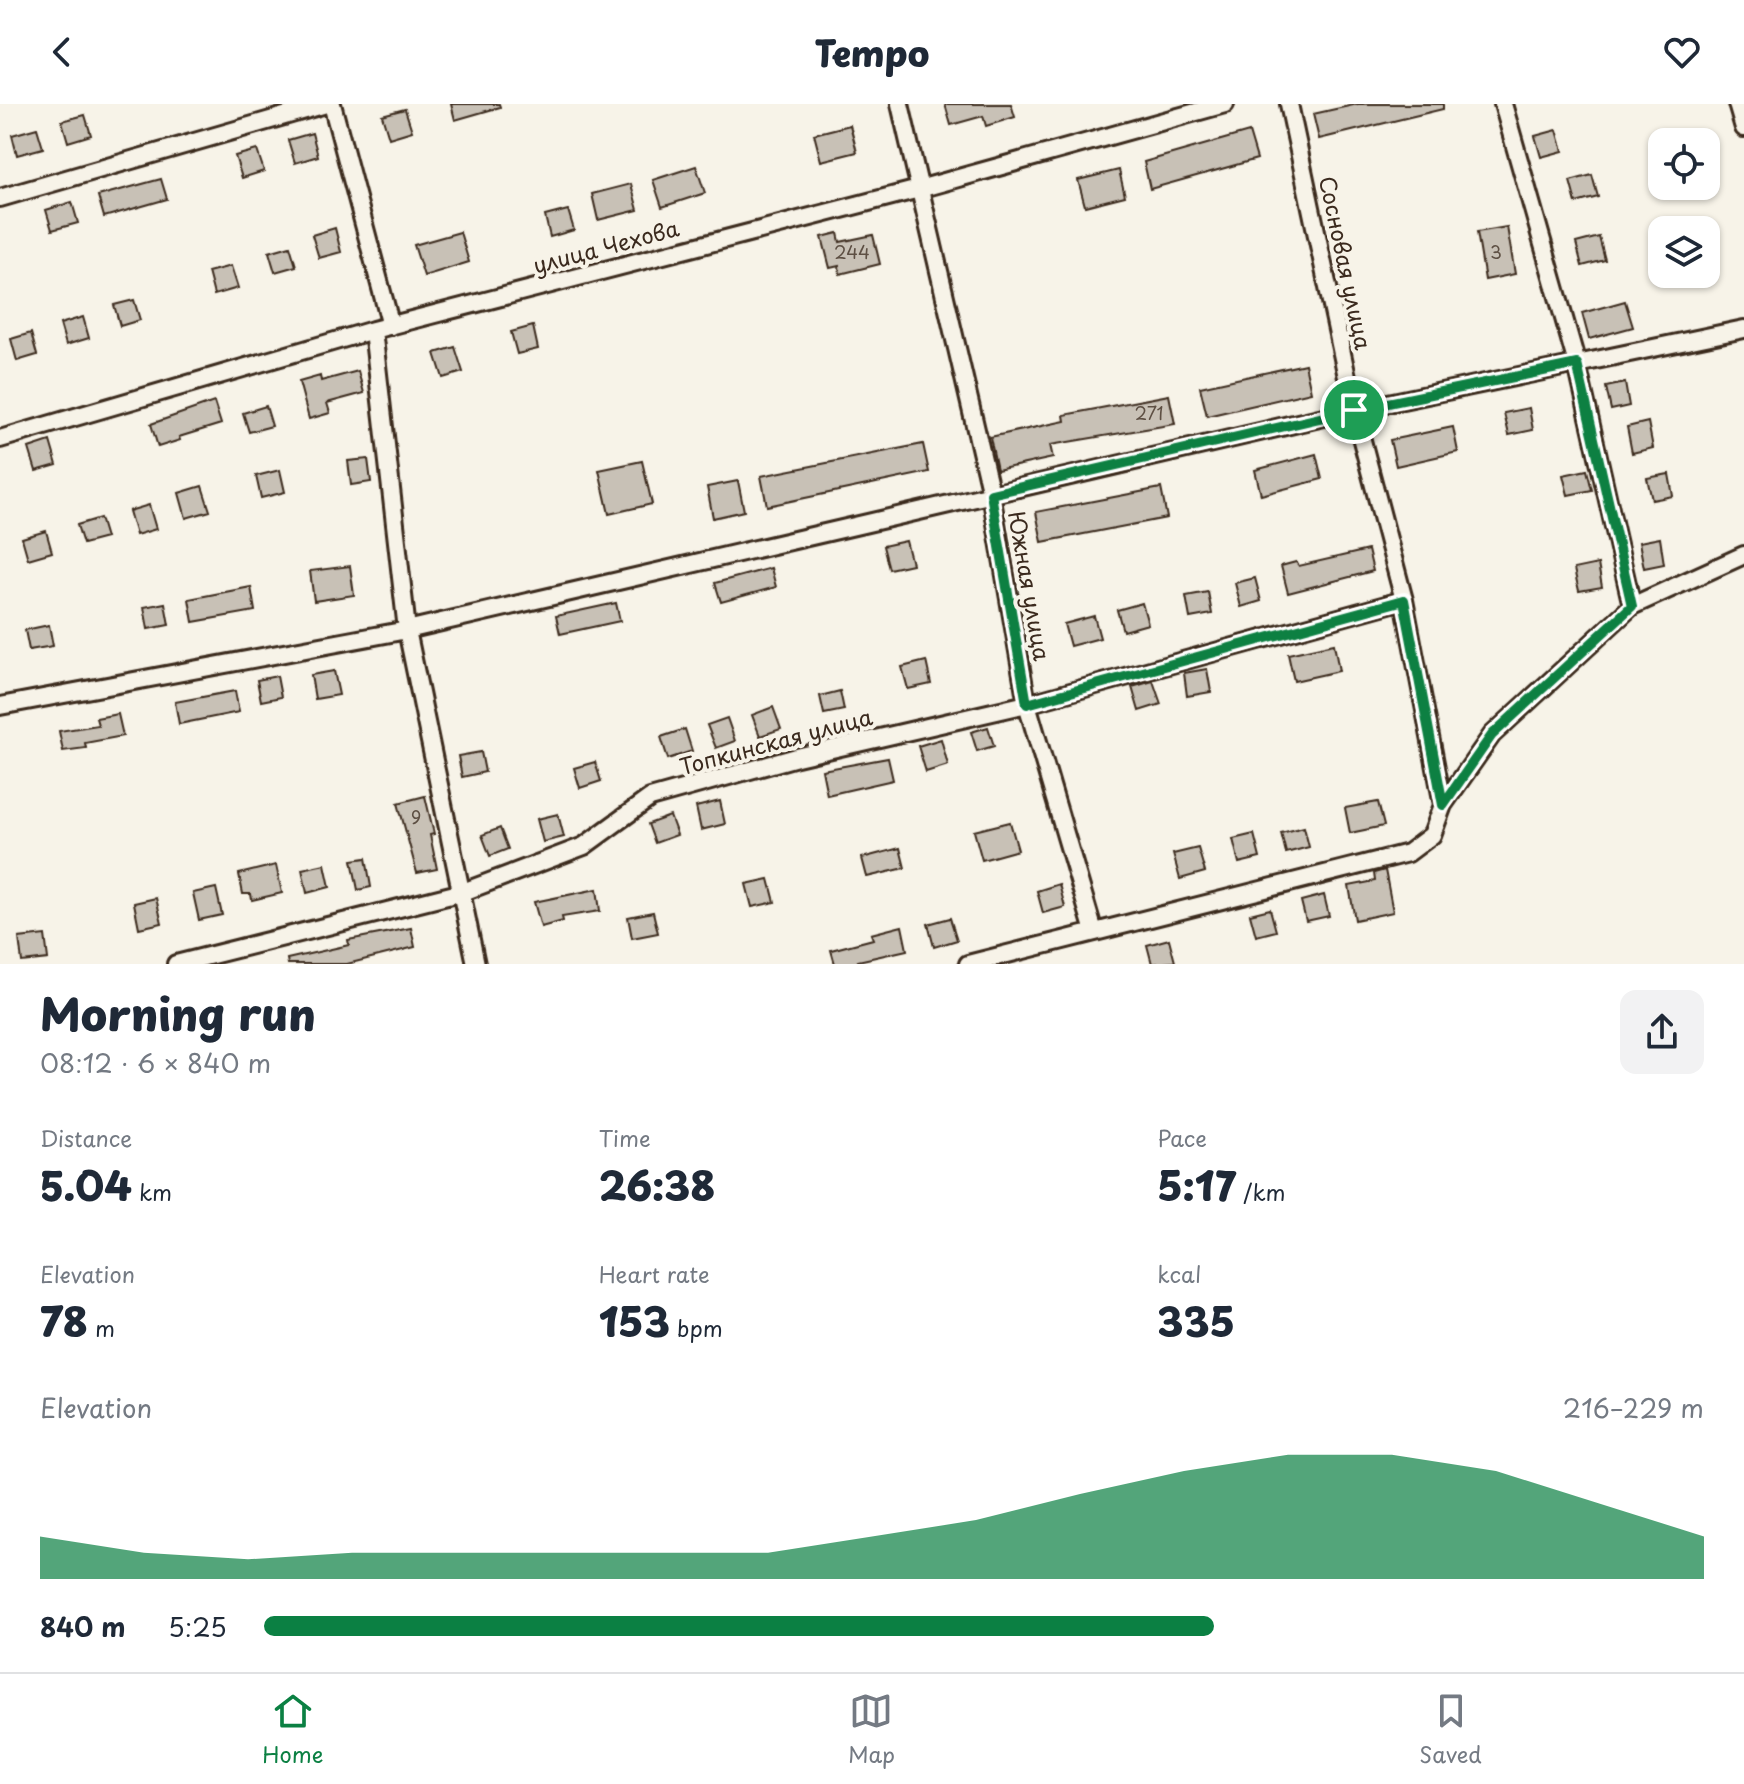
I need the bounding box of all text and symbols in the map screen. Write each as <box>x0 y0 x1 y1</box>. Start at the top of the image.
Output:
text: Tempo <box>815 25 929 79</box>
icon: back <box>40 30 84 74</box>
icon: heart <box>1660 30 1704 74</box>
map controls <box>1648 128 1720 288</box>
button: locate <box>1648 128 1720 200</box>
street label: Сосновая улица <box>1312 173 1381 353</box>
street label: улица Чехова <box>529 210 683 281</box>
button: layers <box>1648 216 1720 288</box>
house number: 244 <box>834 238 870 265</box>
house number: 3 <box>1490 238 1502 265</box>
pin <box>1320 376 1388 444</box>
icon: arrive <box>1332 388 1376 432</box>
house number: 271 <box>1134 399 1164 426</box>
street label: Южная улица <box>1001 508 1060 663</box>
street label: Топкинская улица <box>676 699 876 782</box>
house number: 9 <box>411 803 421 830</box>
text: Morning run <box>40 980 316 1046</box>
button: share <box>1620 990 1704 1074</box>
text: 08:12 · 6 × 840 m <box>40 1043 271 1082</box>
text: Distance <box>40 1121 132 1154</box>
text: Time <box>599 1121 651 1154</box>
text: Pace <box>1157 1121 1207 1154</box>
text: 5.04 <box>40 1154 132 1215</box>
text: 26:38 <box>599 1154 715 1215</box>
text: 5:17 <box>1157 1154 1236 1215</box>
text: km <box>132 1175 172 1208</box>
text: /km <box>1236 1175 1285 1208</box>
text: Elevation <box>40 1257 135 1290</box>
text: Heart rate <box>599 1257 710 1290</box>
text: kcal <box>1157 1257 1201 1290</box>
text: 78 <box>40 1290 88 1351</box>
text: 153 <box>599 1290 670 1351</box>
text: 335 <box>1157 1290 1235 1351</box>
text: m <box>88 1311 115 1344</box>
text: bpm <box>670 1311 723 1344</box>
text: Elevation <box>40 1388 152 1427</box>
text: 216–229 m <box>1563 1388 1704 1427</box>
text: 840 m <box>40 1607 125 1646</box>
text: 5:25 <box>168 1607 227 1646</box>
tab: Home <box>262 1689 323 1770</box>
tab: Map <box>848 1689 895 1770</box>
tab: Saved <box>1419 1689 1482 1770</box>

